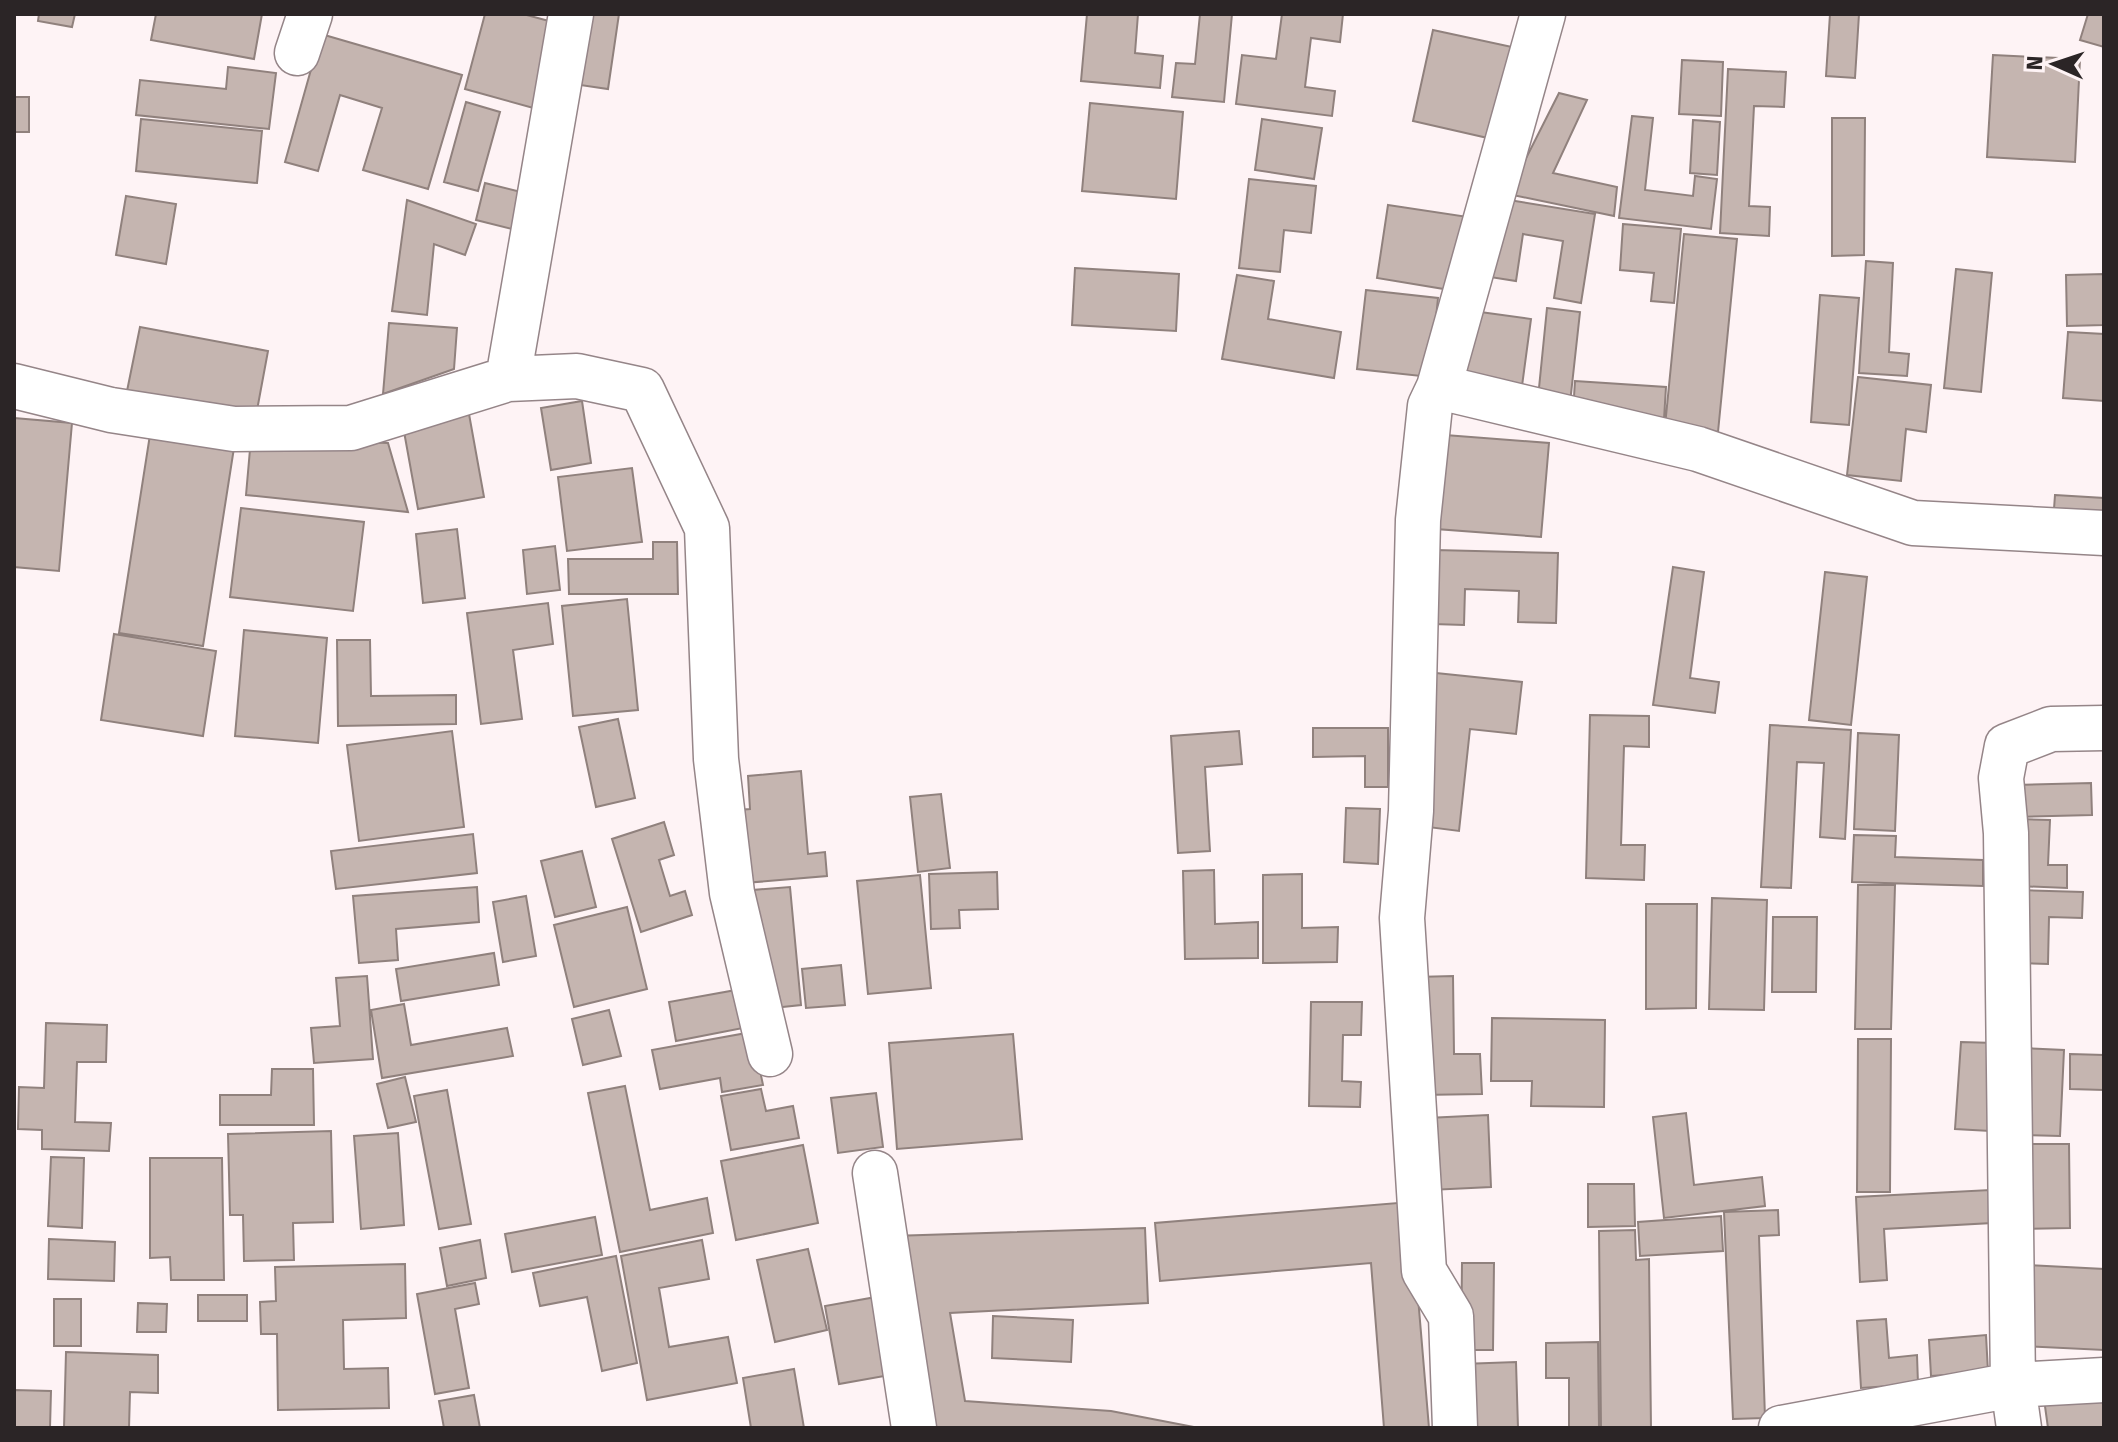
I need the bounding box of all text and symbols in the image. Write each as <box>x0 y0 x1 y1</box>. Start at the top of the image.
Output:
north arrow <box>2014 24 2094 104</box>
text: N <box>2021 55 2048 71</box>

